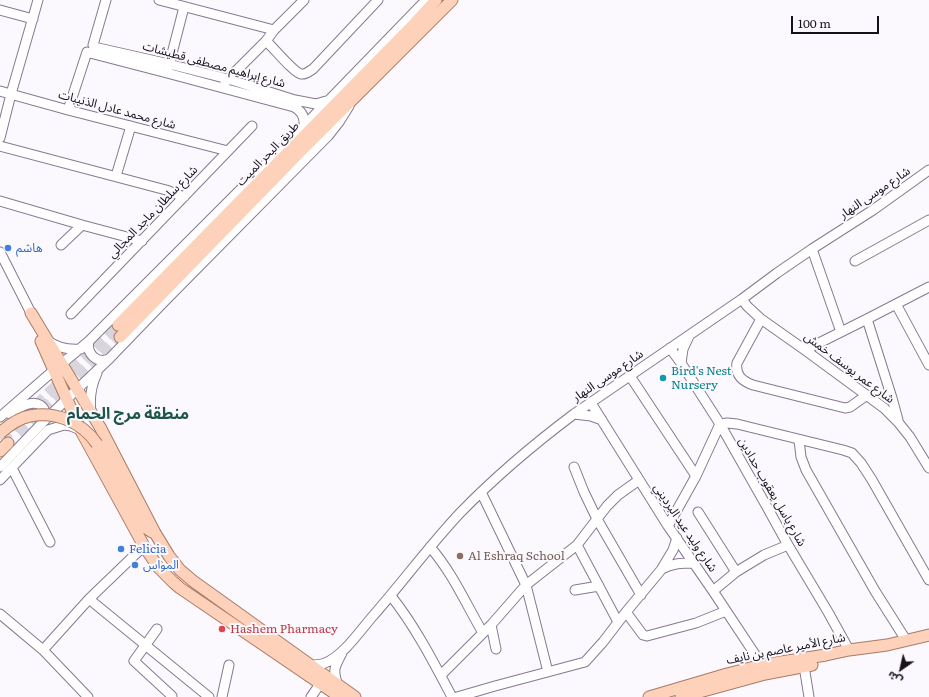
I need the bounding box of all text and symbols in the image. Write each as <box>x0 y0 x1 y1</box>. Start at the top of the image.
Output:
scale bar <box>793 8 881 34</box>
text: 100 m <box>798 14 831 32</box>
street label: شارع إبراهيم مصطفى قطيشات <box>141 39 287 91</box>
street label: شارع محمد عادل الذنيبات <box>57 87 177 133</box>
street label: طريق البحر الميت <box>234 119 302 189</box>
street label: شارع سلطان ماجد المجالي <box>105 163 201 261</box>
street label: شارع موسى النهار <box>837 164 913 222</box>
place label: هاشم <box>16 241 43 255</box>
marker: هاشم <box>3 243 13 253</box>
street label: شارع عمر يوسف خمش <box>801 329 897 407</box>
street label: شارع موسى النهار <box>570 347 646 405</box>
place label: Bird's Nest Nursery <box>671 364 732 392</box>
marker: Bird's Nest Nursery <box>658 373 668 383</box>
district label: منطقة مرج الحمام <box>67 404 189 424</box>
street label: شارع باسل يعقوب حدادين <box>735 435 809 549</box>
street label: شارع وليد عيد البرديني <box>650 481 720 575</box>
place label: Felicia <box>129 542 166 556</box>
marker: Felicia <box>116 544 126 554</box>
place label: Al Eshraq School <box>468 549 565 563</box>
marker: Al Eshraq School <box>455 551 465 561</box>
place label: المواس <box>143 558 179 572</box>
marker: المواس <box>130 560 140 570</box>
place label: Hashem Pharmacy <box>230 622 338 636</box>
marker: Hashem Pharmacy <box>217 624 227 634</box>
street label: شارع الأمير عاصم بن نايف <box>725 630 847 668</box>
north arrow <box>881 649 921 689</box>
text: ش <box>884 668 905 690</box>

